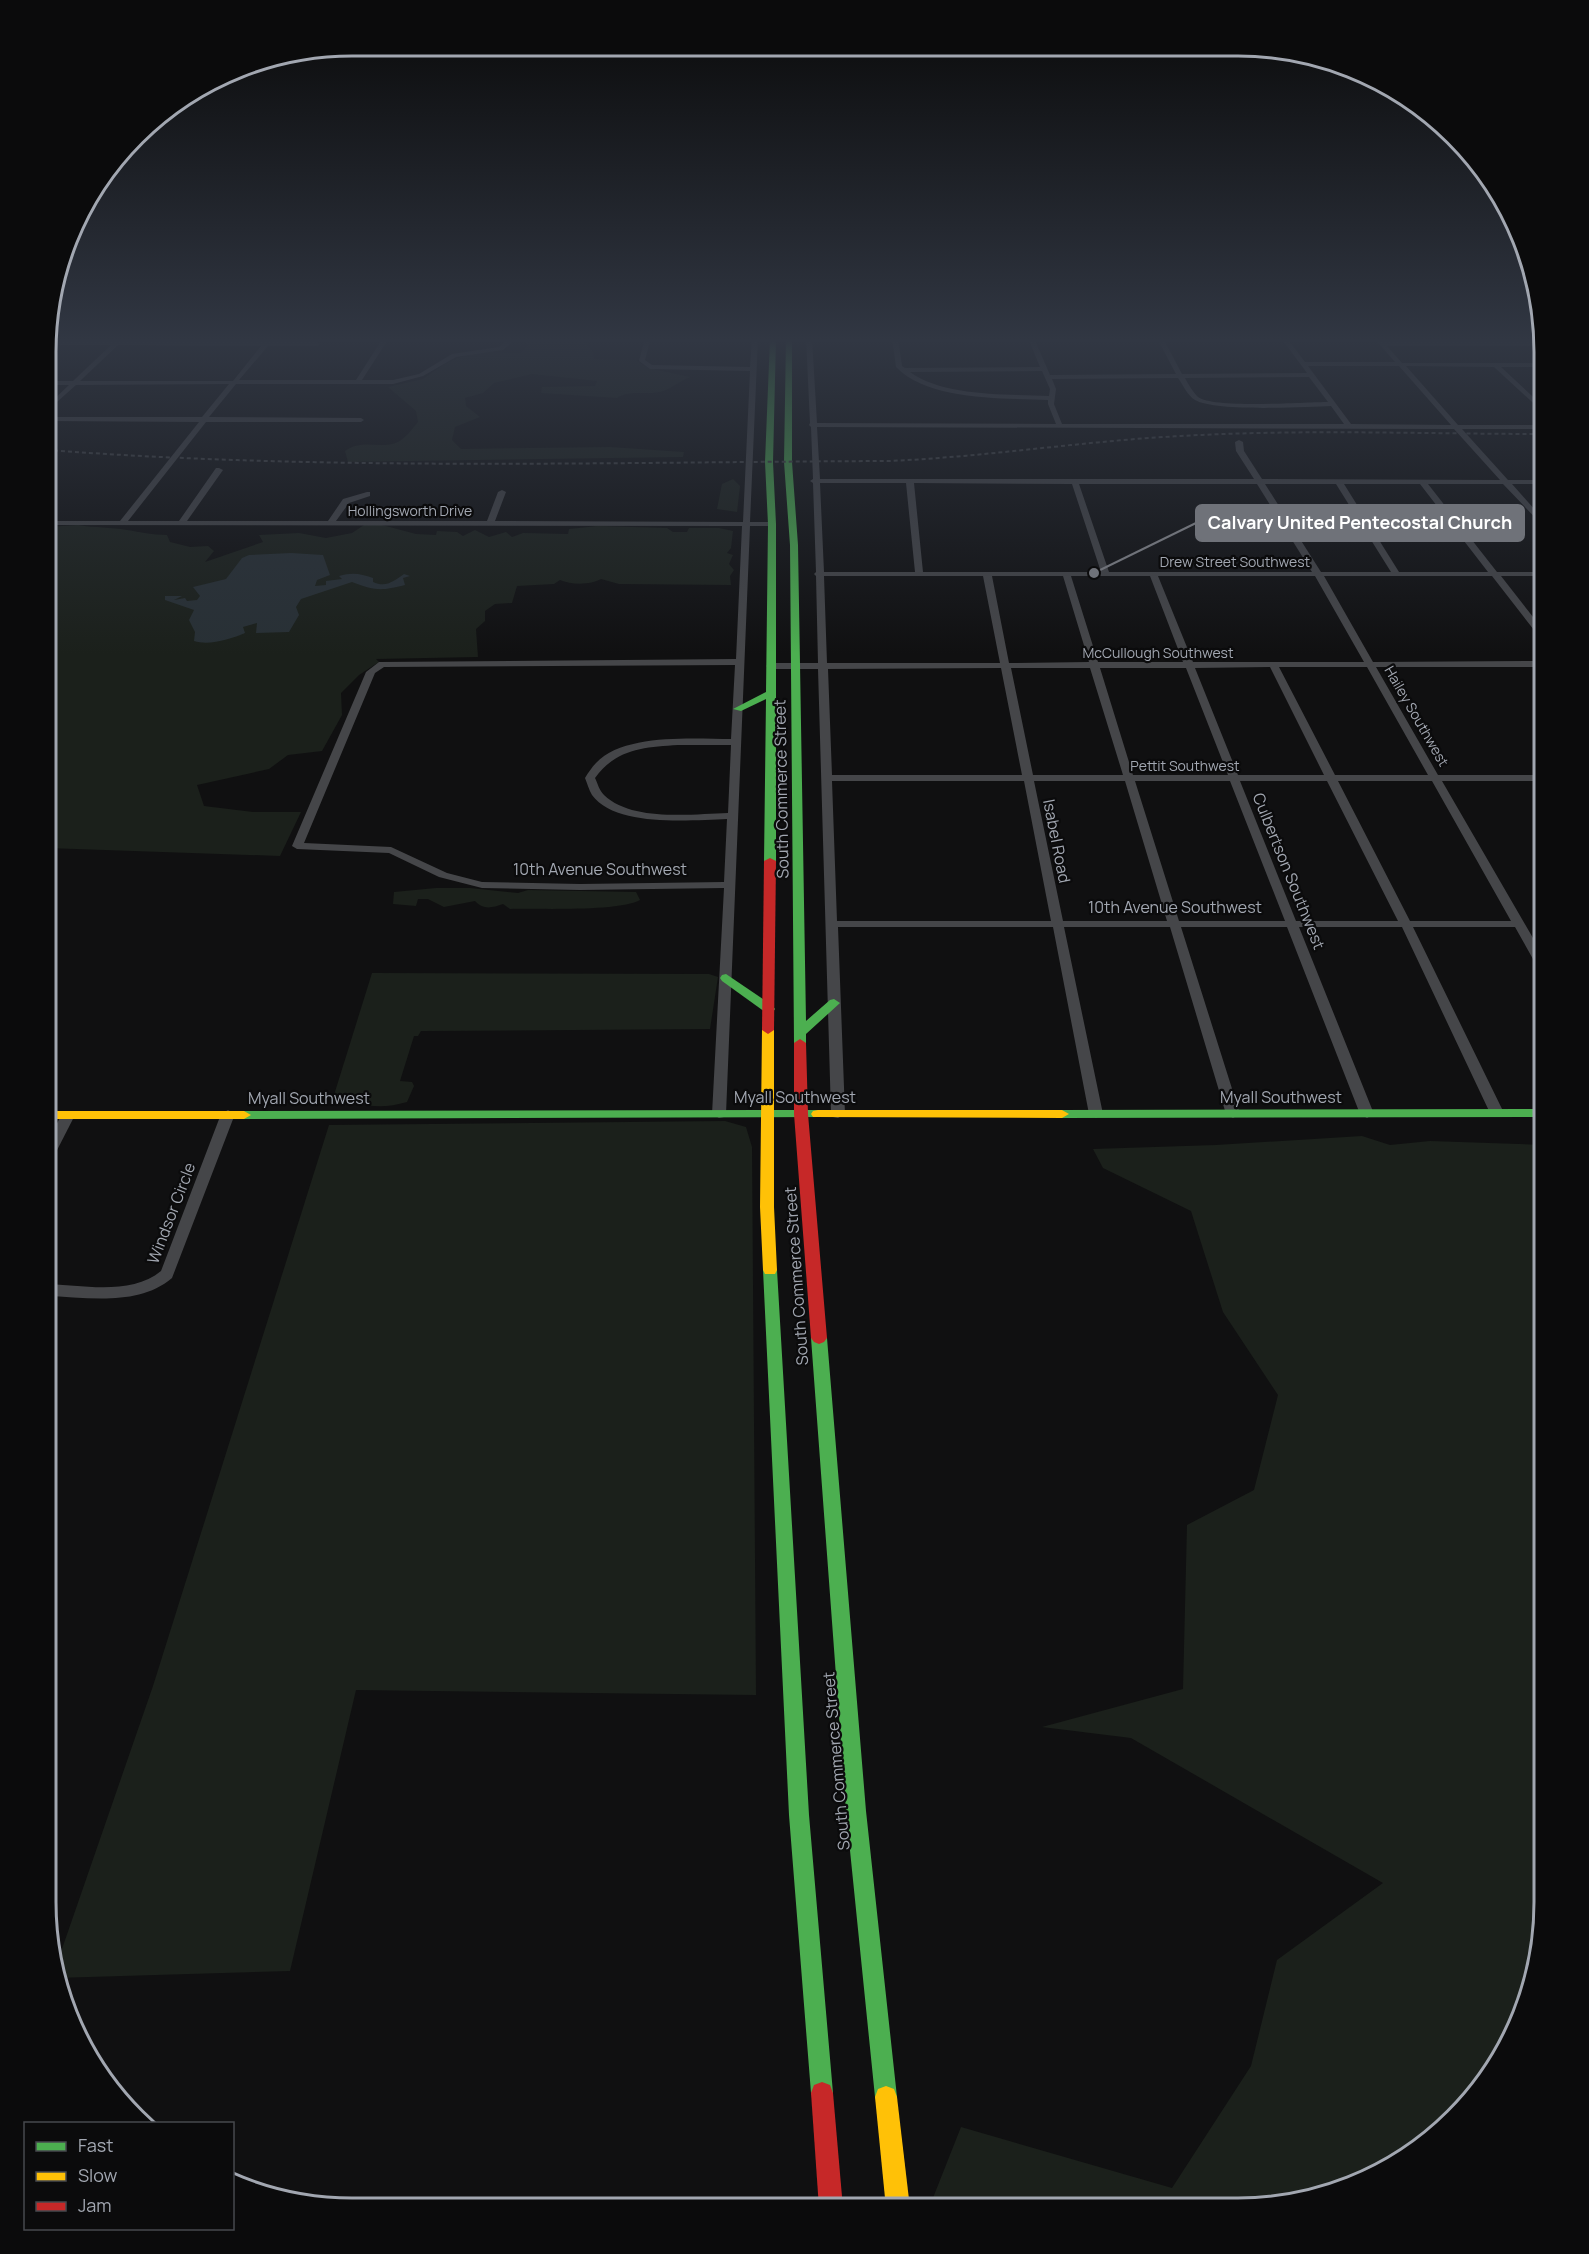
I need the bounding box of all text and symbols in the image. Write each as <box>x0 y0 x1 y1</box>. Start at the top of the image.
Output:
street label: Hollingsworth Drive <box>348 501 472 520</box>
callout: Calvary United Pentecostal Church <box>1196 505 1524 541</box>
text: Calvary United Pentecostal Church <box>1208 510 1512 534</box>
street label: Drew Street Southwest <box>1160 552 1311 571</box>
street label: McCullough Southwest <box>1082 643 1234 662</box>
street label: Hailey Southwest <box>1381 662 1454 770</box>
street label: South Commerce Street <box>768 699 794 879</box>
street label: Pettit Southwest <box>1130 756 1240 775</box>
street label: Culbertson Southwest <box>1247 789 1331 953</box>
street label: Isabel Road <box>1038 797 1076 885</box>
street label: 10th Avenue Southwest <box>513 858 687 880</box>
street label: 10th Avenue Southwest <box>1088 896 1262 918</box>
street label: Myall Southwest <box>734 1086 856 1108</box>
street label: Myall Southwest <box>1220 1086 1342 1108</box>
street label: Myall Southwest <box>248 1087 370 1109</box>
street label: Windsor Circle <box>142 1159 200 1267</box>
street label: South Commerce Street <box>779 1186 813 1366</box>
street label: South Commerce Street <box>817 1671 855 1851</box>
legend <box>24 2122 234 2230</box>
text: Fast <box>78 2133 113 2157</box>
text: Slow <box>78 2163 118 2187</box>
text: Jam <box>78 2193 112 2217</box>

